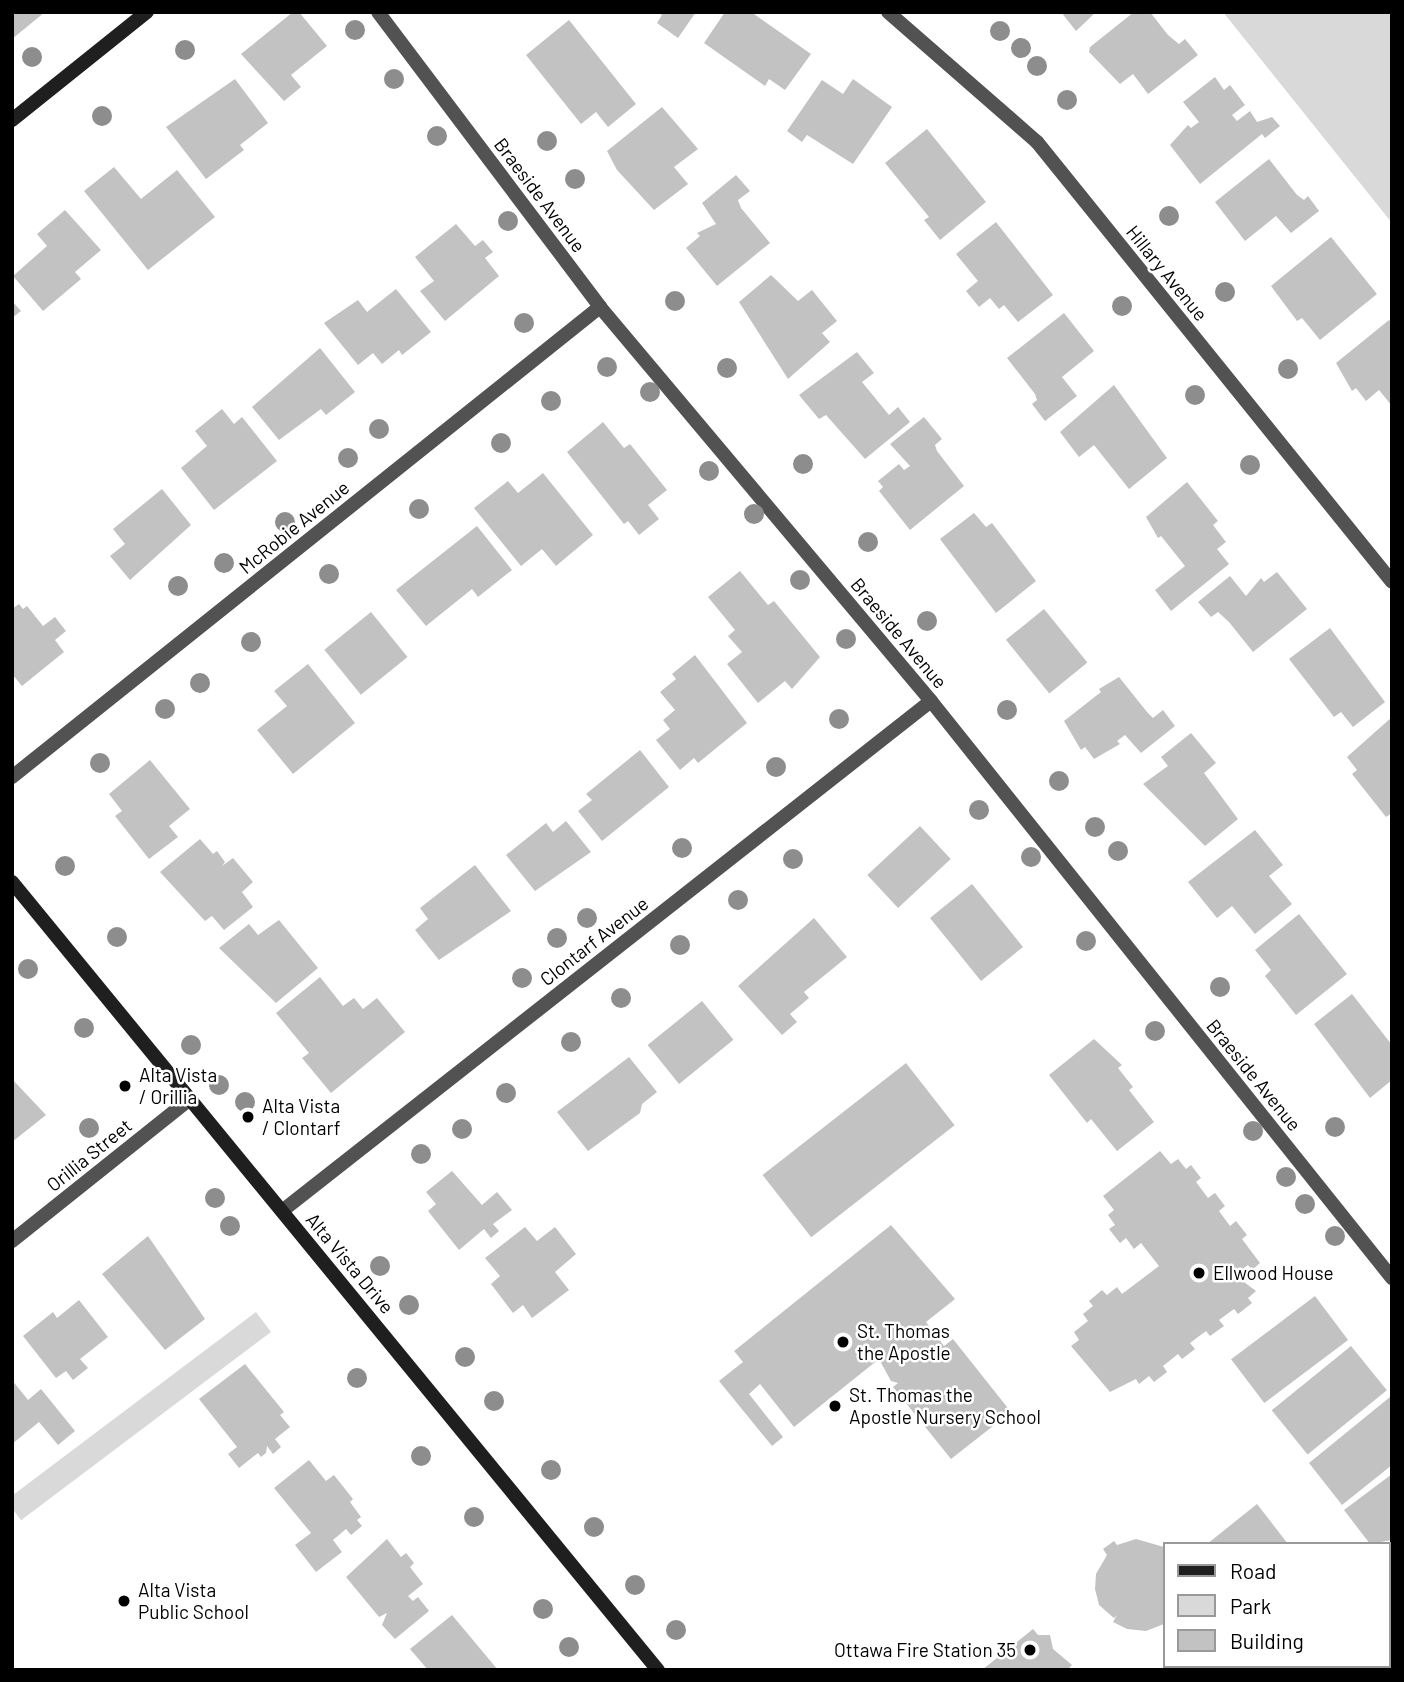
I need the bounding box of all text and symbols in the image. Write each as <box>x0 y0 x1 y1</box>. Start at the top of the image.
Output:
street label: Braeside Avenue <box>490 133 590 257</box>
street label: Hillary Avenue <box>1122 221 1212 325</box>
street label: McRobie Avenue <box>234 476 354 578</box>
street label: Braeside Avenue <box>846 573 952 693</box>
street label: Clontarf Avenue <box>535 892 653 990</box>
street label: Braeside Avenue <box>1202 1015 1306 1135</box>
place label: Alta Vista / Orillia <box>139 1064 217 1108</box>
marker: Alta Vista / Orillia <box>117 1078 133 1094</box>
place label: Alta Vista / Clontarf <box>262 1095 340 1139</box>
marker: Alta Vista / Clontarf <box>240 1109 256 1125</box>
street label: Orillia Street <box>42 1114 136 1196</box>
street label: Alta Vista Drive <box>301 1208 399 1318</box>
place label: Ellwood House <box>1213 1262 1334 1284</box>
marker: Ellwood House <box>1191 1265 1207 1281</box>
place label: St. Thomas the Apostle <box>857 1320 951 1364</box>
marker: St. Thomas the Apostle <box>835 1334 851 1350</box>
place label: St. Thomas the Apostle Nursery School <box>849 1384 1041 1428</box>
marker: St. Thomas the Apostle Nursery School <box>827 1398 843 1414</box>
legend <box>1162 1542 1390 1668</box>
text: Road <box>1230 1558 1276 1583</box>
place label: Alta Vista Public School <box>138 1579 249 1623</box>
marker: Alta Vista Public School <box>116 1593 132 1609</box>
text: Park <box>1230 1593 1271 1618</box>
text: Building <box>1230 1628 1304 1653</box>
place label: Ottawa Fire Station 35 <box>834 1639 1016 1661</box>
marker: Ottawa Fire Station 35 <box>1022 1642 1038 1658</box>

